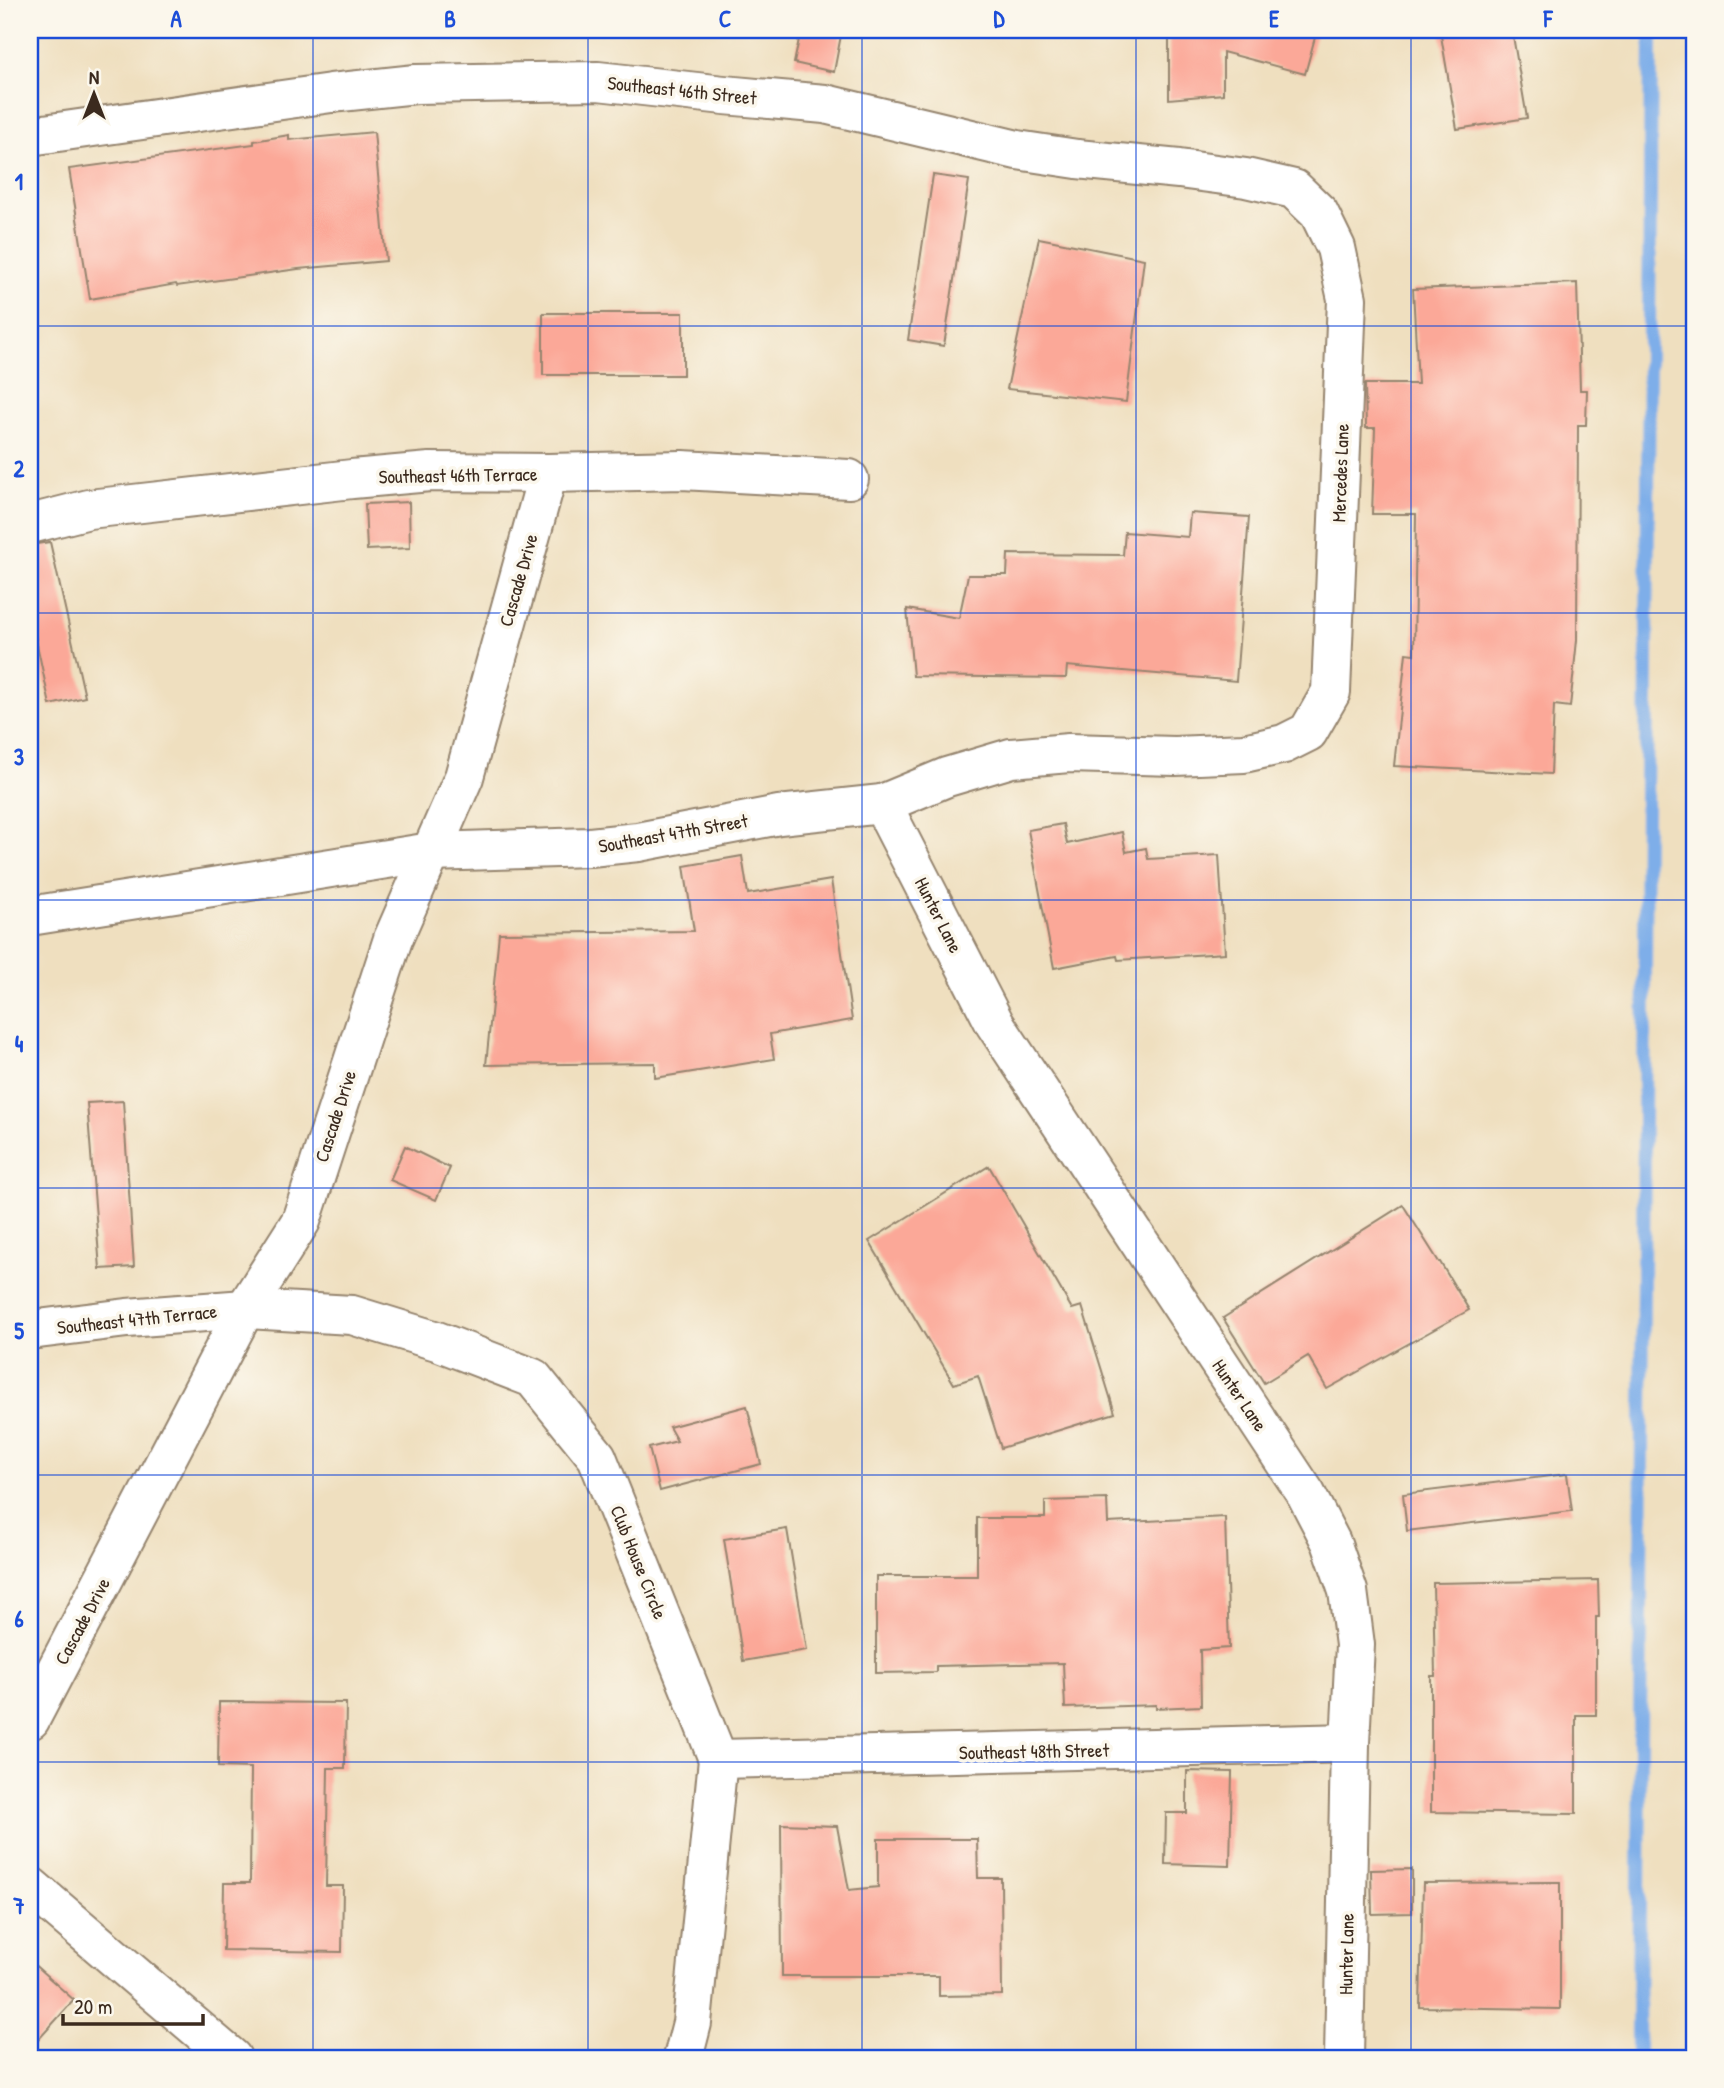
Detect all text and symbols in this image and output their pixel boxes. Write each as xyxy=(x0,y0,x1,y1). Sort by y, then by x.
text: A xyxy=(170,3,182,34)
text: B xyxy=(444,3,456,34)
text: C xyxy=(719,3,731,34)
text: D xyxy=(994,3,1006,34)
text: E xyxy=(1269,3,1280,34)
text: F xyxy=(1543,3,1554,34)
north arrow xyxy=(60,60,130,130)
text: N xyxy=(89,64,99,90)
street label: Southeast 46th Street xyxy=(606,69,758,111)
text: 1 xyxy=(15,166,23,197)
street label: Mercedes Lane xyxy=(1325,423,1355,523)
text: 2 xyxy=(14,453,25,484)
street label: Southeast 46th Terrace xyxy=(378,461,538,489)
street label: Cascade Drive xyxy=(492,530,544,629)
text: 3 xyxy=(14,741,24,772)
street label: Southeast 47th Street xyxy=(596,807,750,859)
street label: Hunter Lane xyxy=(909,873,969,958)
text: 4 xyxy=(15,1028,24,1059)
street label: Cascade Drive xyxy=(308,1066,362,1165)
street label: Southeast 47th Terrace xyxy=(56,1298,219,1340)
text: 5 xyxy=(14,1315,24,1346)
street label: Hunter Lane xyxy=(1206,1354,1274,1436)
street label: Club House Circle xyxy=(604,1501,674,1623)
street label: Cascade Drive xyxy=(48,1573,116,1669)
text: 6 xyxy=(14,1603,24,1634)
street label: Southeast 48th Street xyxy=(959,1737,1110,1765)
text: 7 xyxy=(12,1890,25,1921)
street label: Hunter Lane xyxy=(1332,1913,1360,1995)
scale bar xyxy=(63,1983,203,2027)
text: 20 m xyxy=(74,1992,112,2021)

